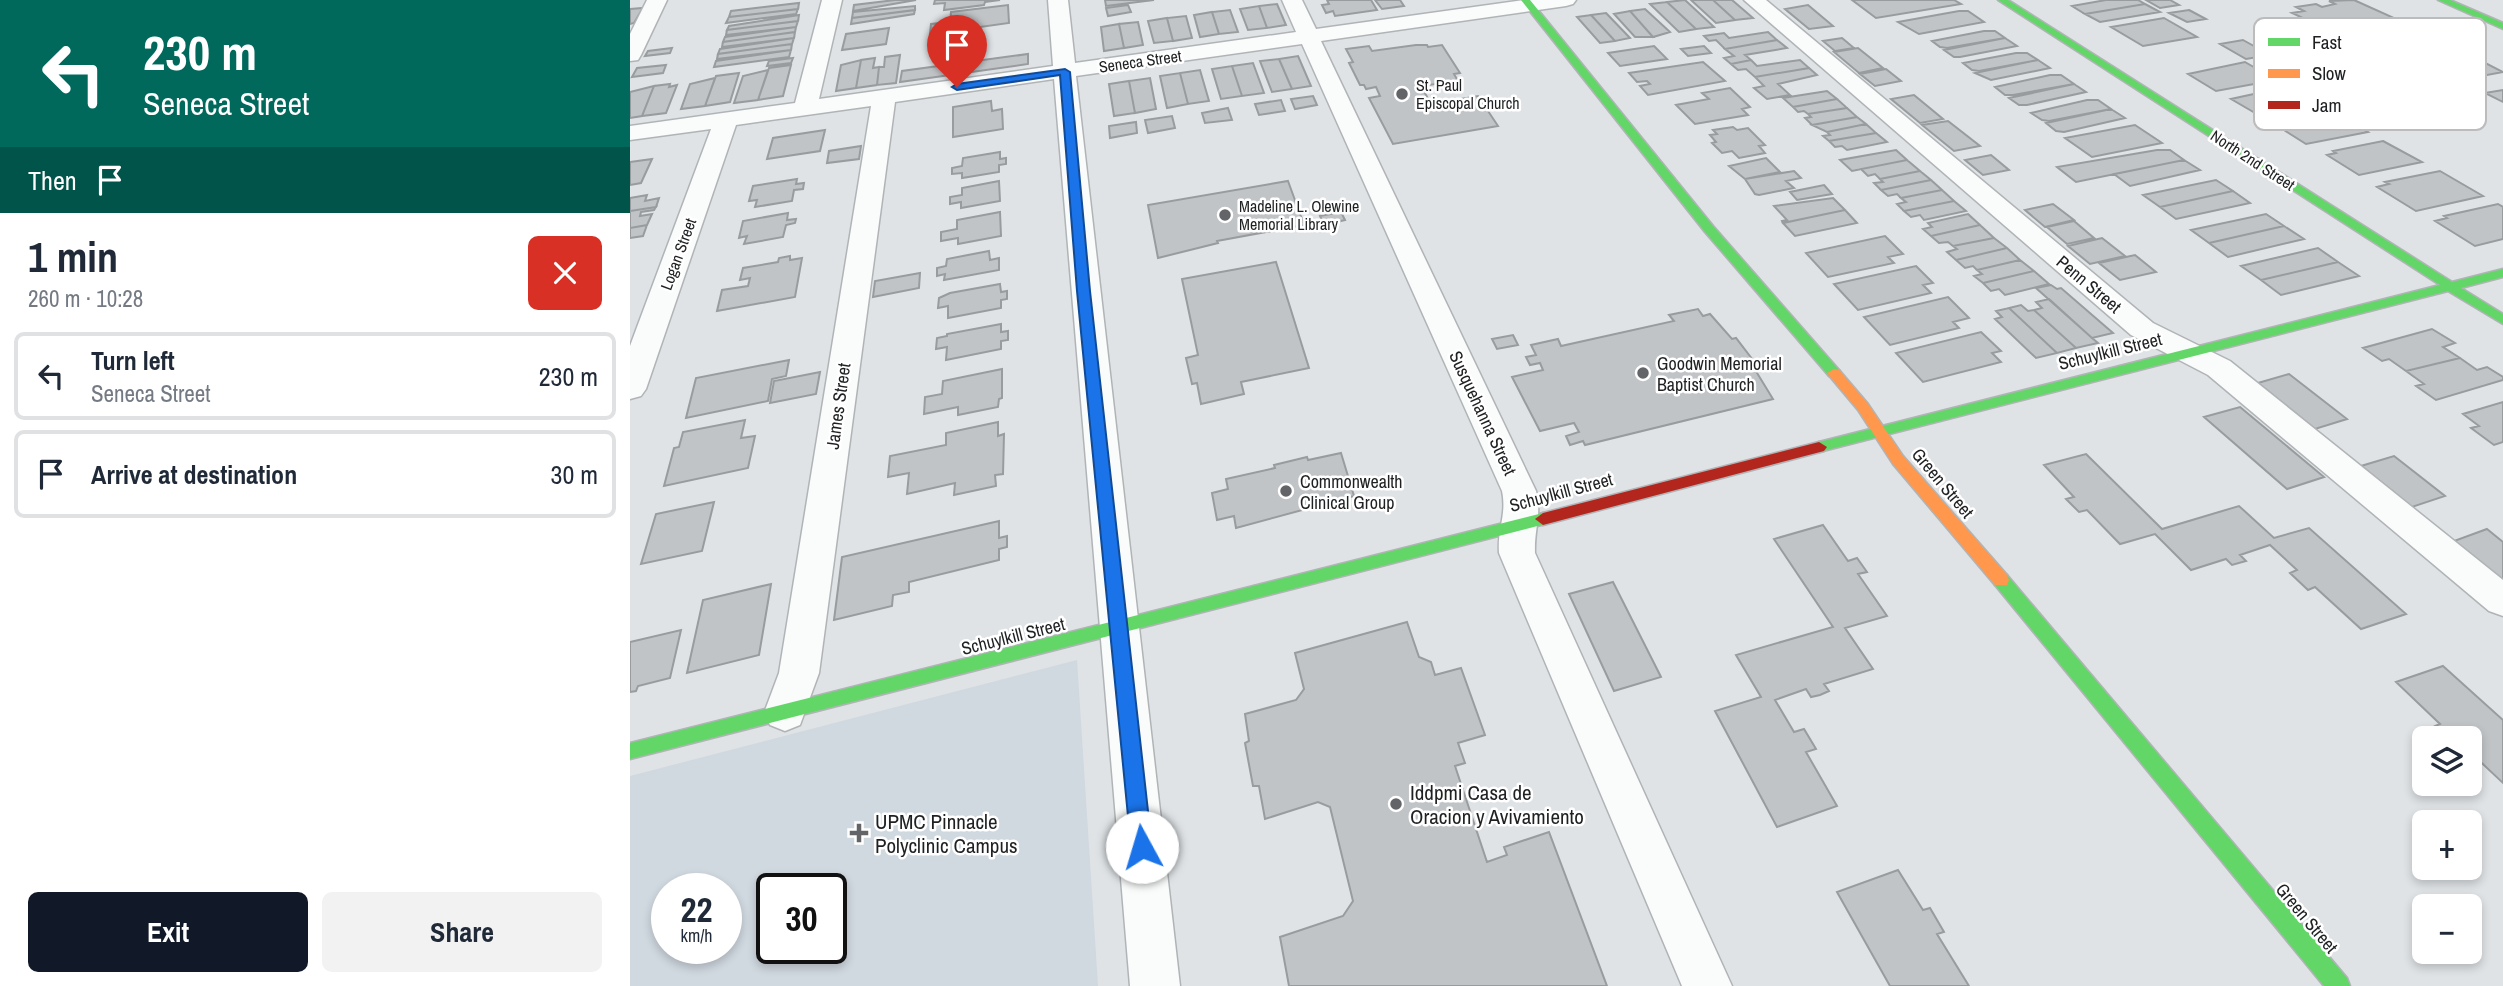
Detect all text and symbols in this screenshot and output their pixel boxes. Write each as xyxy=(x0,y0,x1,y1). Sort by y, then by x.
pin xyxy=(927,15,987,87)
legend xyxy=(2254,18,2486,130)
text: 230 m xyxy=(143,19,257,85)
icon: arrive xyxy=(938,26,976,64)
icon: left xyxy=(28,28,119,119)
text: Fast xyxy=(2312,29,2342,55)
street label: Seneca Street xyxy=(1097,44,1183,78)
text: Slow xyxy=(2312,60,2347,86)
place label: St. Paul Episcopal Church xyxy=(1416,74,1520,114)
text: Seneca Street xyxy=(143,82,309,125)
marker: St. Paul Episcopal Church xyxy=(1394,86,1410,102)
text: Jam xyxy=(2312,92,2341,118)
street label: North 2nd Street xyxy=(2207,125,2300,196)
icon: arrive xyxy=(91,161,129,199)
text: Then xyxy=(28,163,77,198)
place label: Madeline L. Olewine Memorial Library xyxy=(1239,195,1359,235)
marker: Madeline L. Olewine Memorial Library xyxy=(1217,207,1233,223)
street label: Logan Street xyxy=(655,215,701,293)
text: 1 min xyxy=(28,229,118,285)
button: close xyxy=(528,236,602,310)
street label: Penn Street xyxy=(2051,249,2127,319)
text: 260 m · 10:28 xyxy=(28,283,143,314)
street label: Schuylkill Street xyxy=(2056,326,2164,376)
text: Turn left xyxy=(91,343,175,378)
street label: Susquehanna Street xyxy=(1443,347,1523,479)
place label: Goodwin Memorial Baptist Church xyxy=(1657,351,1782,397)
icon: left xyxy=(32,357,70,395)
text: 230 m xyxy=(539,359,598,394)
street label: James Street xyxy=(820,361,856,451)
marker: Goodwin Memorial Baptist Church xyxy=(1635,365,1651,381)
text: Seneca Street xyxy=(91,378,211,409)
street label: Green Street xyxy=(1906,443,1980,523)
icon: arrive xyxy=(32,455,70,493)
text: Arrive at destination xyxy=(91,457,297,492)
text: 30 m xyxy=(551,457,598,492)
street label: Schuylkill Street xyxy=(1507,466,1615,518)
place label: Commonwealth Clinical Group xyxy=(1300,469,1403,515)
marker: Commonwealth Clinical Group xyxy=(1278,483,1294,499)
street label: Schuylkill Street xyxy=(959,611,1067,661)
map controls xyxy=(2412,726,2482,964)
button: layers xyxy=(2412,726,2482,796)
place label: Iddpmi Casa de Oracion y Avivamiento xyxy=(1410,778,1584,831)
marker: Iddpmi Casa de Oracion y Avivamiento xyxy=(1388,796,1404,812)
place label: UPMC Pinnacle Polyclinic Campus xyxy=(875,807,1018,860)
position arrow xyxy=(1105,810,1179,884)
button: + xyxy=(2412,810,2482,880)
marker: UPMC Pinnacle Polyclinic Campus xyxy=(849,823,869,843)
speed limit sign: 30 xyxy=(756,873,847,964)
street label: Green Street xyxy=(2270,878,2344,958)
text: 22 xyxy=(681,886,712,933)
button: Exit xyxy=(28,892,308,972)
button: Share xyxy=(322,892,602,972)
button: − xyxy=(2412,894,2482,964)
text: km/h xyxy=(681,923,713,948)

